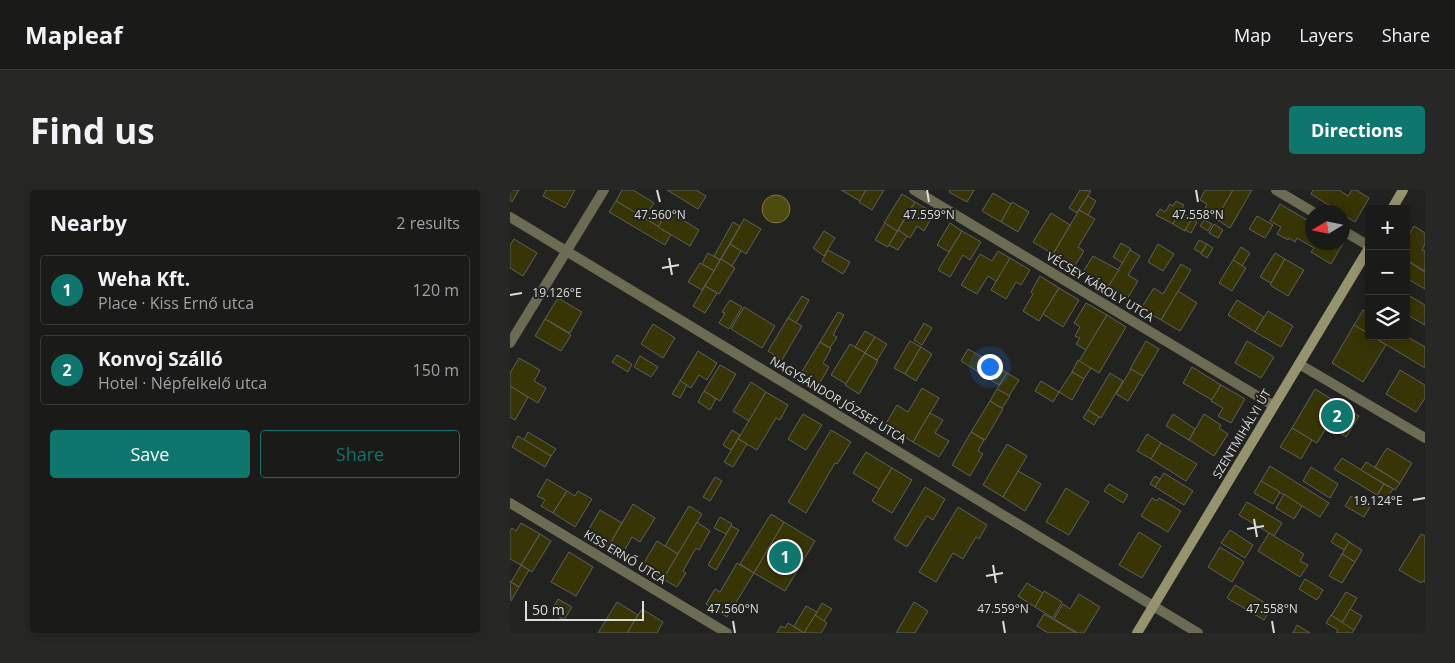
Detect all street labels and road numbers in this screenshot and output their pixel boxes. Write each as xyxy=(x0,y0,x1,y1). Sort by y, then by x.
street label: VÉCSEY KÁROLY UTCA xyxy=(1043,248,1158,326)
street label: NAGYSÁNDOR JÓZSEF UTCA xyxy=(767,352,910,447)
street label: SZENTMIHÁLYI ÚT xyxy=(1208,386,1275,481)
street label: KISS ERNŐ UTCA xyxy=(581,525,670,588)

